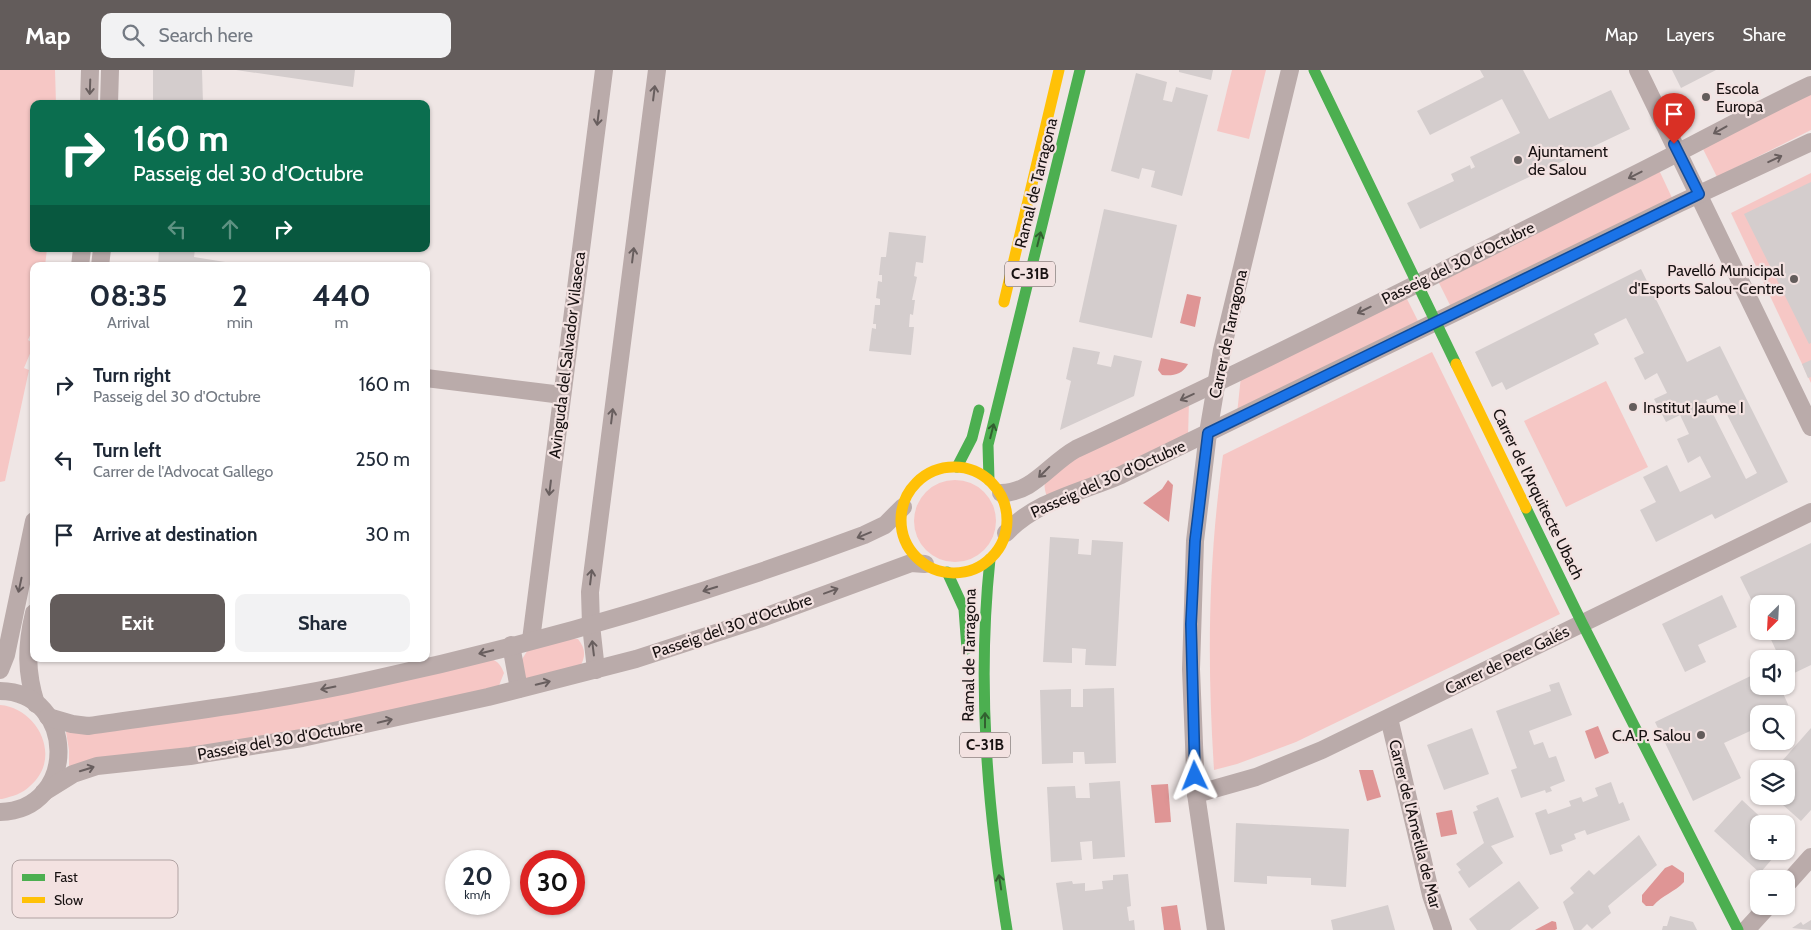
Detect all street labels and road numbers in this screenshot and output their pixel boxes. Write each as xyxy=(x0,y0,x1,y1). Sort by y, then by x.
street label: Ramal de Tarragona xyxy=(1011,116,1061,250)
street label: Passeig del 30 d'Octubre xyxy=(1378,218,1538,308)
street label: Avinguda del Salvador Vilaseca xyxy=(545,250,589,459)
road number: C-31B xyxy=(1005,262,1055,286)
street label: Carrer de Tarragona xyxy=(1205,268,1251,400)
street label: Carrer de l'Arquitecte Ubach xyxy=(1488,405,1588,583)
street label: Passeig del 30 d'Octubre xyxy=(1028,436,1188,522)
street label: Ramal de Tarragona xyxy=(958,588,980,722)
street label: Passeig del 30 d'Octubre xyxy=(650,590,814,662)
street label: Carrer de Pere Galés xyxy=(1442,622,1572,698)
street label: Passeig del 30 d'Octubre xyxy=(196,716,364,764)
road number: C-31B xyxy=(960,732,1010,758)
street label: Carrer de l'Ametlla de Mar xyxy=(1385,738,1445,911)

